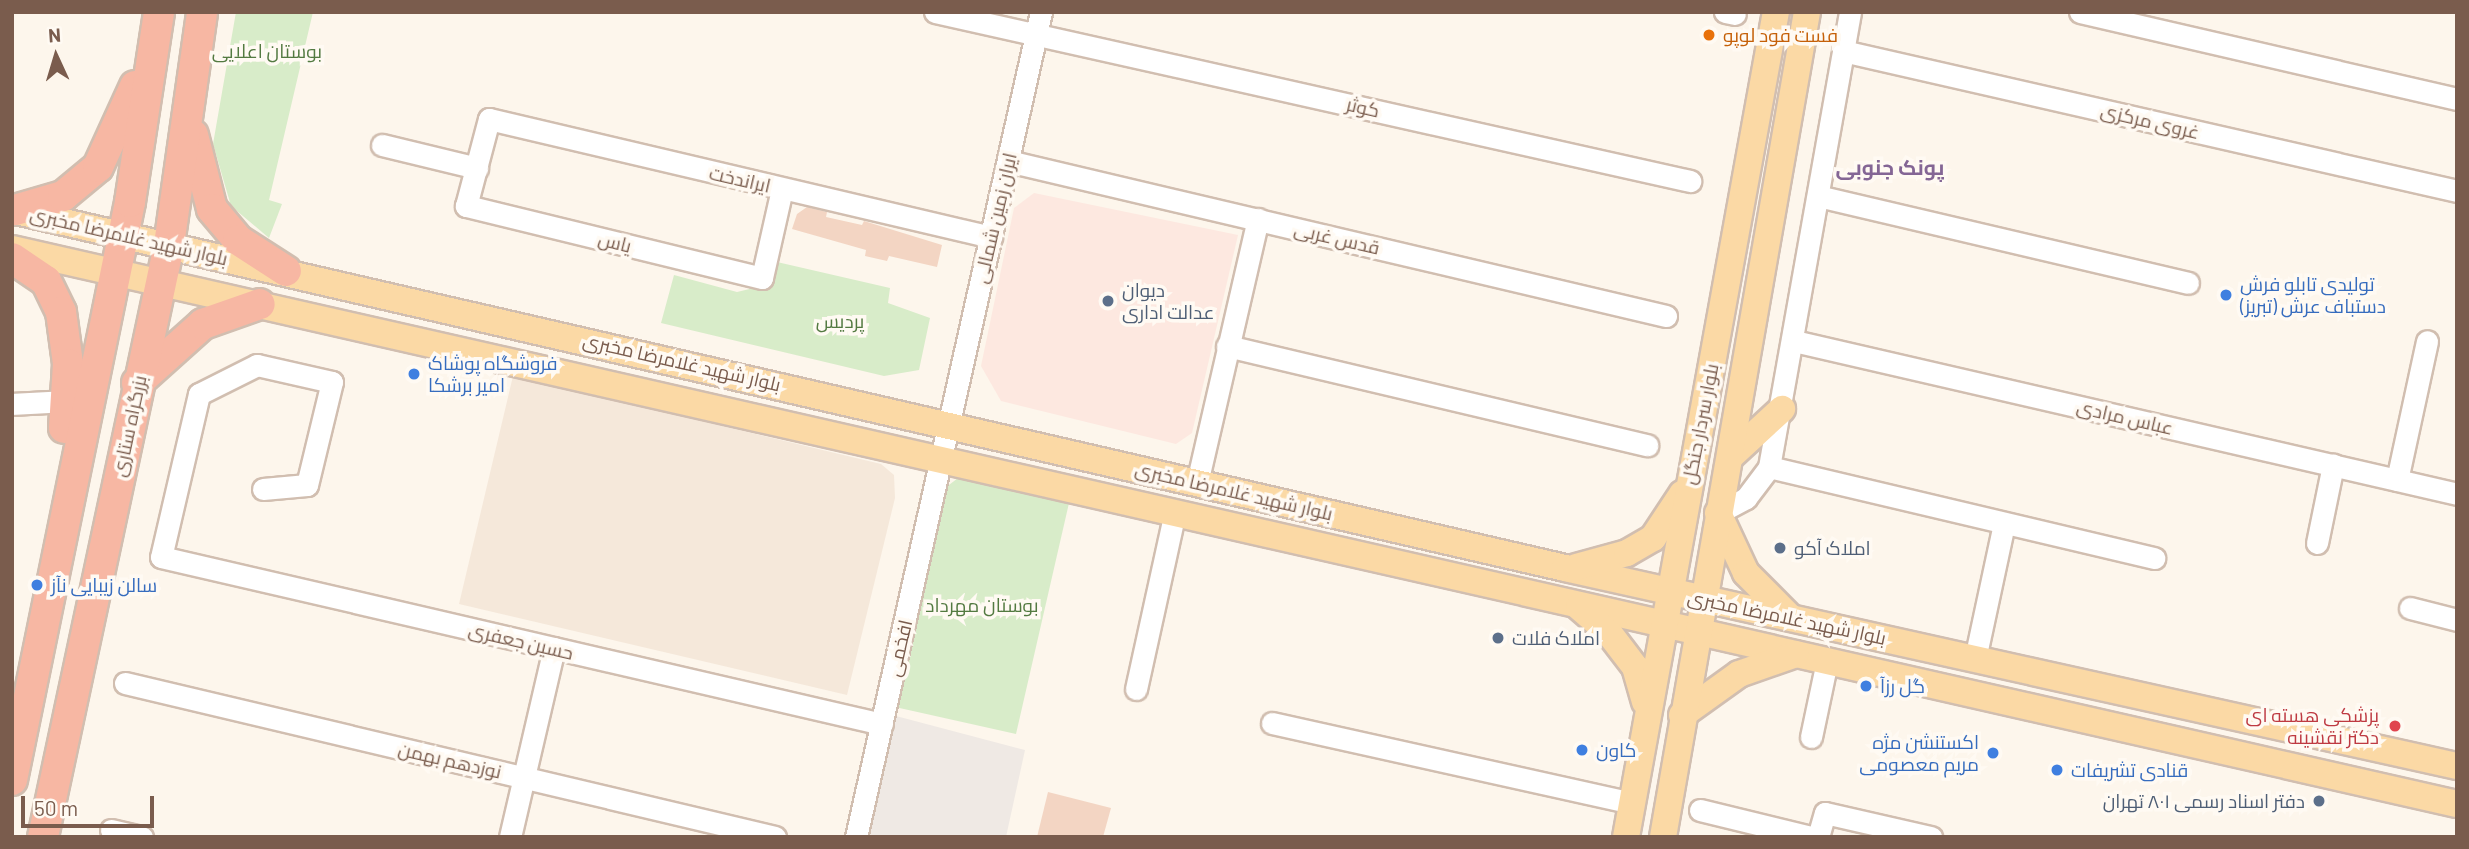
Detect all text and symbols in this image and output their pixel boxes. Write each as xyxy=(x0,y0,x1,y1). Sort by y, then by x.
north arrow xyxy=(21,21,91,91)
text: N xyxy=(47,23,62,46)
place label: فست فود لوپو xyxy=(1723,24,1838,46)
marker: فست فود لوپو xyxy=(1701,27,1717,43)
park label: بوستان اعلایی xyxy=(212,40,322,62)
street label: کوثر xyxy=(1344,92,1382,122)
street label: غروی مرکزی xyxy=(2098,99,2202,143)
street label: ایران زمین شمالی xyxy=(969,150,1021,286)
district label: پونک جنوبی xyxy=(1836,154,1944,180)
street label: ایراندخت xyxy=(707,161,773,197)
street label: بلوار شهید غلامرضا مخبری xyxy=(28,202,230,270)
street label: قدس غربی xyxy=(1292,217,1382,259)
street label: یاس xyxy=(596,227,634,257)
place label: تولیدی تابلو فرش دستباف عرش (تبریز) xyxy=(2240,273,2386,317)
place label: دیوان عدالت اداری xyxy=(1122,279,1214,323)
marker: تولیدی تابلو فرش دستباف عرش (تبریز) xyxy=(2218,287,2234,303)
marker: دیوان عدالت اداری xyxy=(1100,293,1116,309)
park label: پردیس xyxy=(816,310,864,332)
street label: بلوار شهید غلامرضا مخبری xyxy=(581,328,783,396)
place label: فروشگاه پوشاک امیر برشکا xyxy=(428,352,558,396)
street label: بلوار سردار جنگل xyxy=(1677,362,1723,486)
marker: فروشگاه پوشاک امیر برشکا xyxy=(406,366,422,382)
street label: بزرگراه ستاری xyxy=(107,373,151,479)
street label: عباس مرادی xyxy=(2074,395,2176,439)
street label: بلوار شهید غلامرضا مخبری xyxy=(1133,457,1335,525)
place label: املاک آکو xyxy=(1794,537,1871,559)
marker: املاک آکو xyxy=(1772,540,1788,556)
place label: سالن زیبایی نآز xyxy=(51,574,157,596)
marker: سالن زیبایی نآز xyxy=(29,577,45,593)
street label: بلوار شهید غلامرضا مخبری xyxy=(1686,585,1888,649)
park label: بوستان مهرداد xyxy=(925,594,1039,616)
street label: افخمی xyxy=(881,617,917,679)
street label: حسین جعفری xyxy=(466,618,576,664)
place label: املاک فلات xyxy=(1512,627,1600,649)
marker: املاک فلات xyxy=(1490,630,1506,646)
place label: گل رزآ xyxy=(1880,675,1925,697)
marker: گل رزآ xyxy=(1858,678,1874,694)
place label: پزشکی هسته ای دکتر نقشینه xyxy=(2245,704,2379,748)
marker: پزشکی هسته ای دکتر نقشینه xyxy=(2385,716,2405,736)
place label: اکستنشن مژه مریم معصومی xyxy=(1859,731,1979,775)
street label: نوزدهم بهمن xyxy=(396,737,504,783)
place label: کاون xyxy=(1596,739,1636,761)
marker: کاون xyxy=(1574,742,1590,758)
marker: اکستنشن مژه مریم معصومی xyxy=(1985,745,2001,761)
place label: قنادی تشریفات xyxy=(2071,759,2188,781)
marker: قنادی تشریفات xyxy=(2049,762,2065,778)
scale bar xyxy=(24,782,158,826)
place label: دفتر اسناد رسمی ۸۰۱ تهران xyxy=(2103,790,2305,812)
marker: دفتر اسناد رسمی ۸۰۱ تهران xyxy=(2311,793,2327,809)
text: 50 m xyxy=(34,795,78,820)

